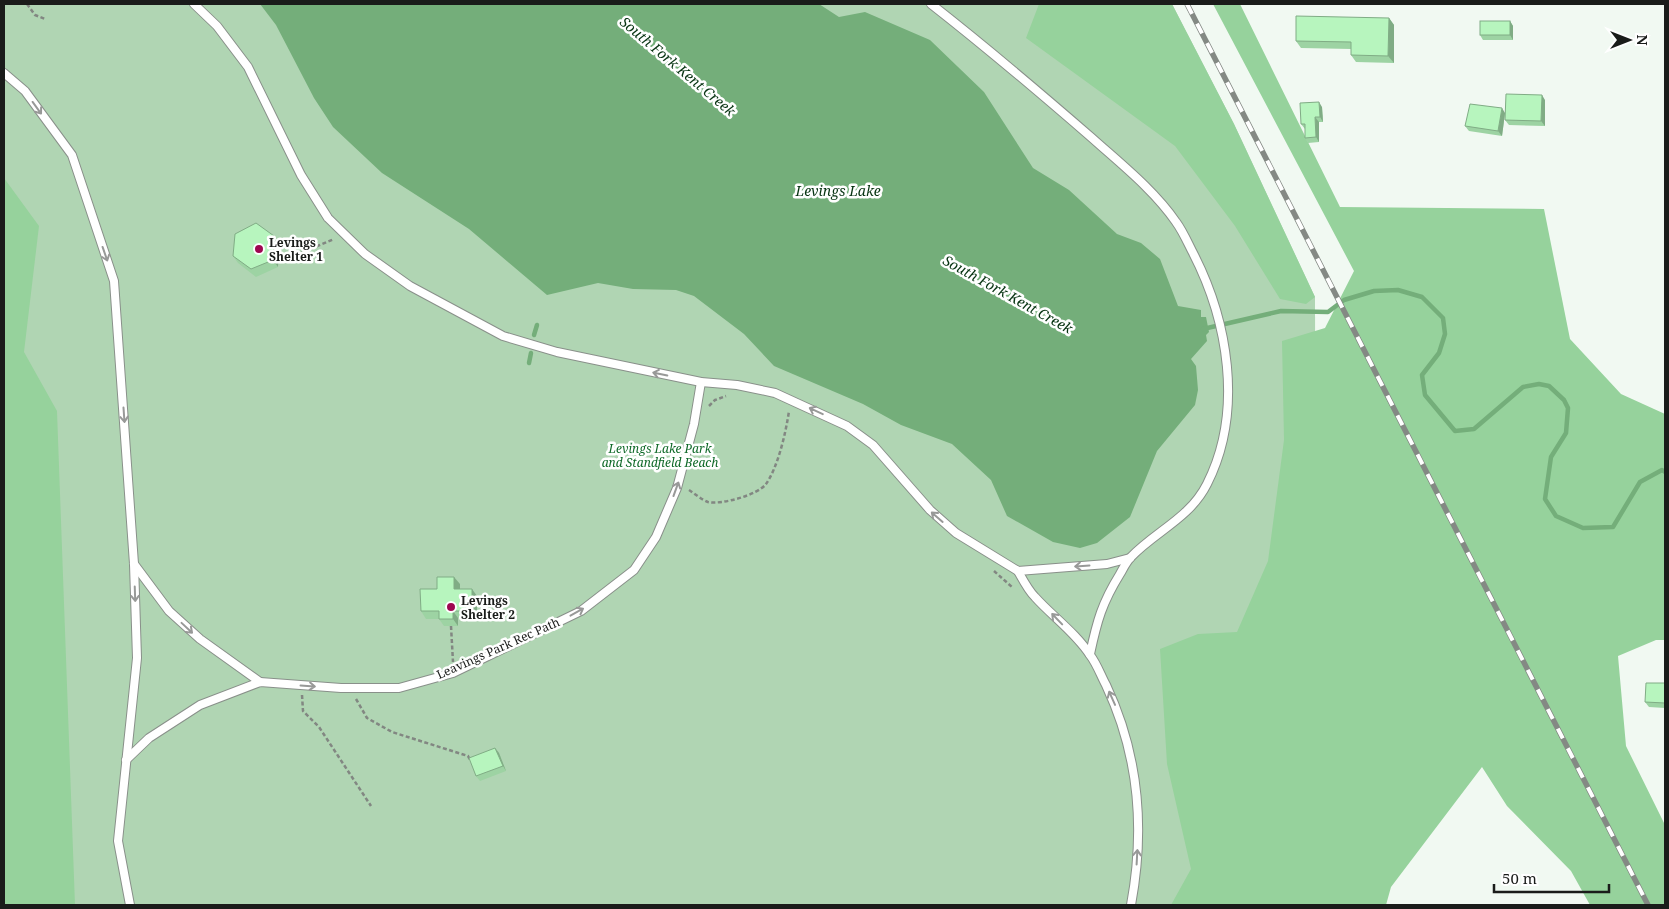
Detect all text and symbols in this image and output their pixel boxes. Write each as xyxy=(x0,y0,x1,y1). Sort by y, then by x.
water label: South Fork Kent Creek xyxy=(616,12,741,121)
north arrow xyxy=(1604,15,1654,65)
text: N xyxy=(1633,34,1652,46)
one-way arrow xyxy=(32,101,43,114)
water label: Levings Lake xyxy=(794,181,881,200)
place label: Levings Shelter 1 xyxy=(269,234,323,265)
marker: Levings Shelter 1 xyxy=(253,243,265,255)
one-way arrow xyxy=(101,246,110,261)
water label: South Fork Kent Creek xyxy=(940,250,1077,338)
one-way arrow xyxy=(652,368,668,378)
one-way arrow xyxy=(119,406,128,422)
one-way arrow xyxy=(809,406,824,416)
park label: Levings Lake Park and Standfield Beach xyxy=(602,440,718,471)
one-way arrow xyxy=(671,481,681,497)
one-way arrow xyxy=(931,512,944,523)
one-way arrow xyxy=(1075,561,1091,571)
one-way arrow xyxy=(130,586,140,602)
place label: Levings Shelter 2 xyxy=(461,592,515,623)
marker: Levings Shelter 2 xyxy=(445,601,457,613)
one-way arrow xyxy=(570,607,584,617)
street label: Leavings Park Rec Path xyxy=(434,613,563,683)
one-way arrow xyxy=(1051,614,1063,626)
one-way arrow xyxy=(181,622,194,634)
one-way arrow xyxy=(300,681,316,690)
one-way arrow xyxy=(1106,691,1116,706)
one-way arrow xyxy=(1132,849,1141,865)
scale bar xyxy=(1494,862,1609,894)
text: 50 m xyxy=(1502,868,1537,888)

